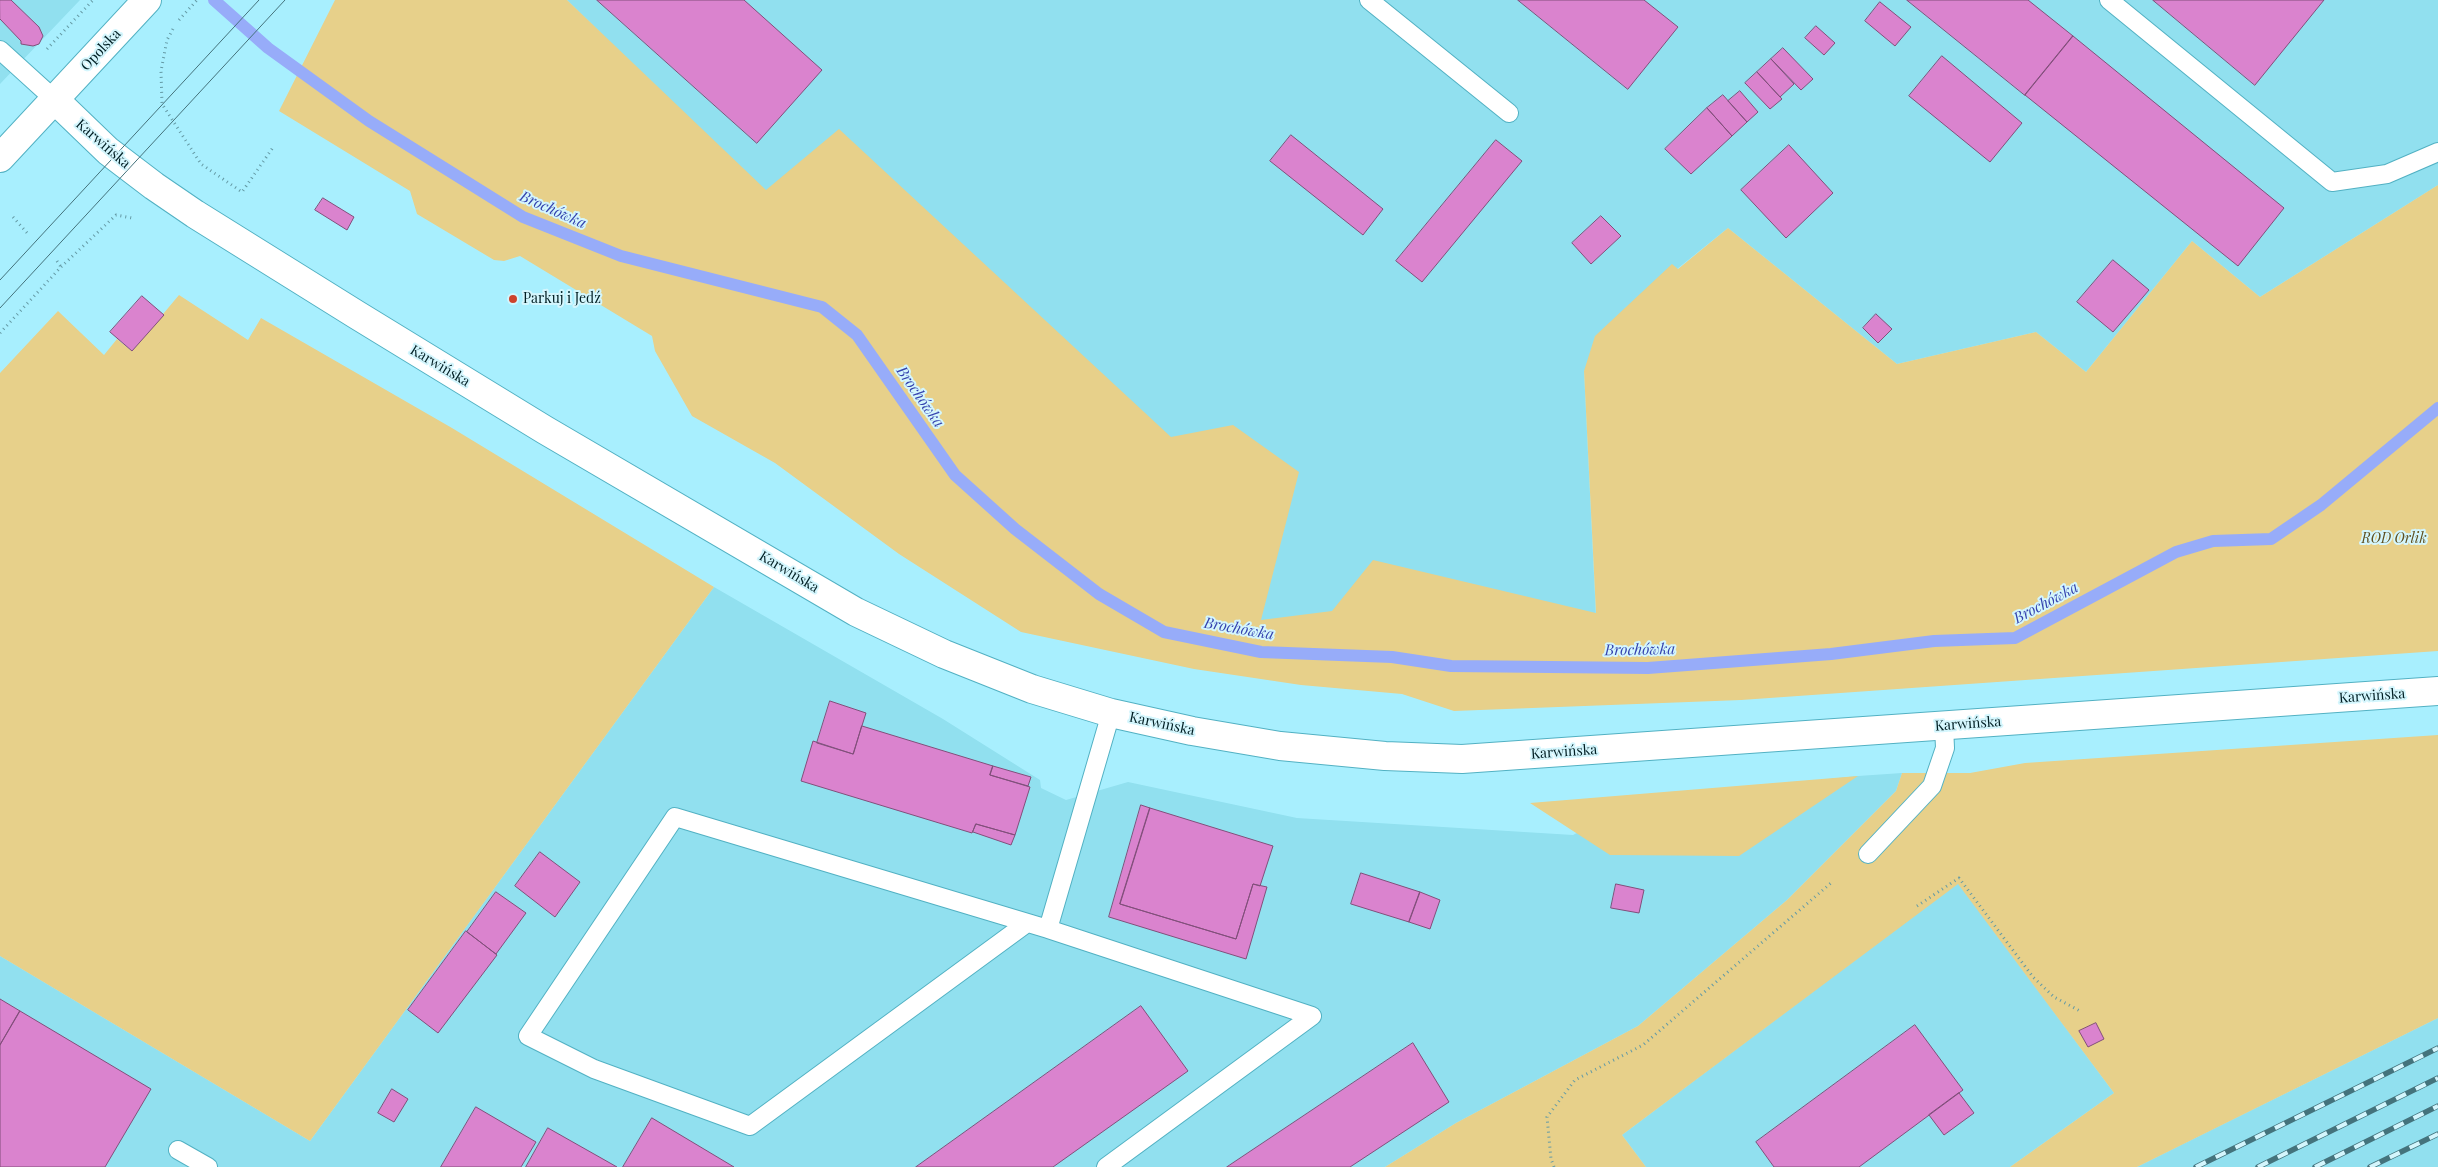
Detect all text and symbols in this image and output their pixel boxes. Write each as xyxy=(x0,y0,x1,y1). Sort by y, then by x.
street label: Opolska xyxy=(78,26,124,74)
street label: Karwińska xyxy=(72,116,134,172)
water label: Brochówka xyxy=(517,187,589,233)
place label: Parkuj i Jedź xyxy=(523,291,601,307)
marker: Parkuj i Jedź xyxy=(507,293,519,305)
street label: Karwińska xyxy=(407,342,473,390)
water label: Brochówka xyxy=(892,363,948,431)
park label: ROD Orlik xyxy=(2361,531,2427,547)
street label: Karwińska xyxy=(756,548,822,596)
water label: Brochówka xyxy=(2011,578,2081,628)
water label: Brochówka xyxy=(1203,614,1275,644)
water label: Brochówka xyxy=(1605,640,1675,660)
street label: Karwińska xyxy=(2338,685,2406,707)
street label: Karwińska xyxy=(1128,709,1196,739)
street label: Karwińska xyxy=(1934,713,2002,735)
street label: Karwińska xyxy=(1530,741,1598,763)

